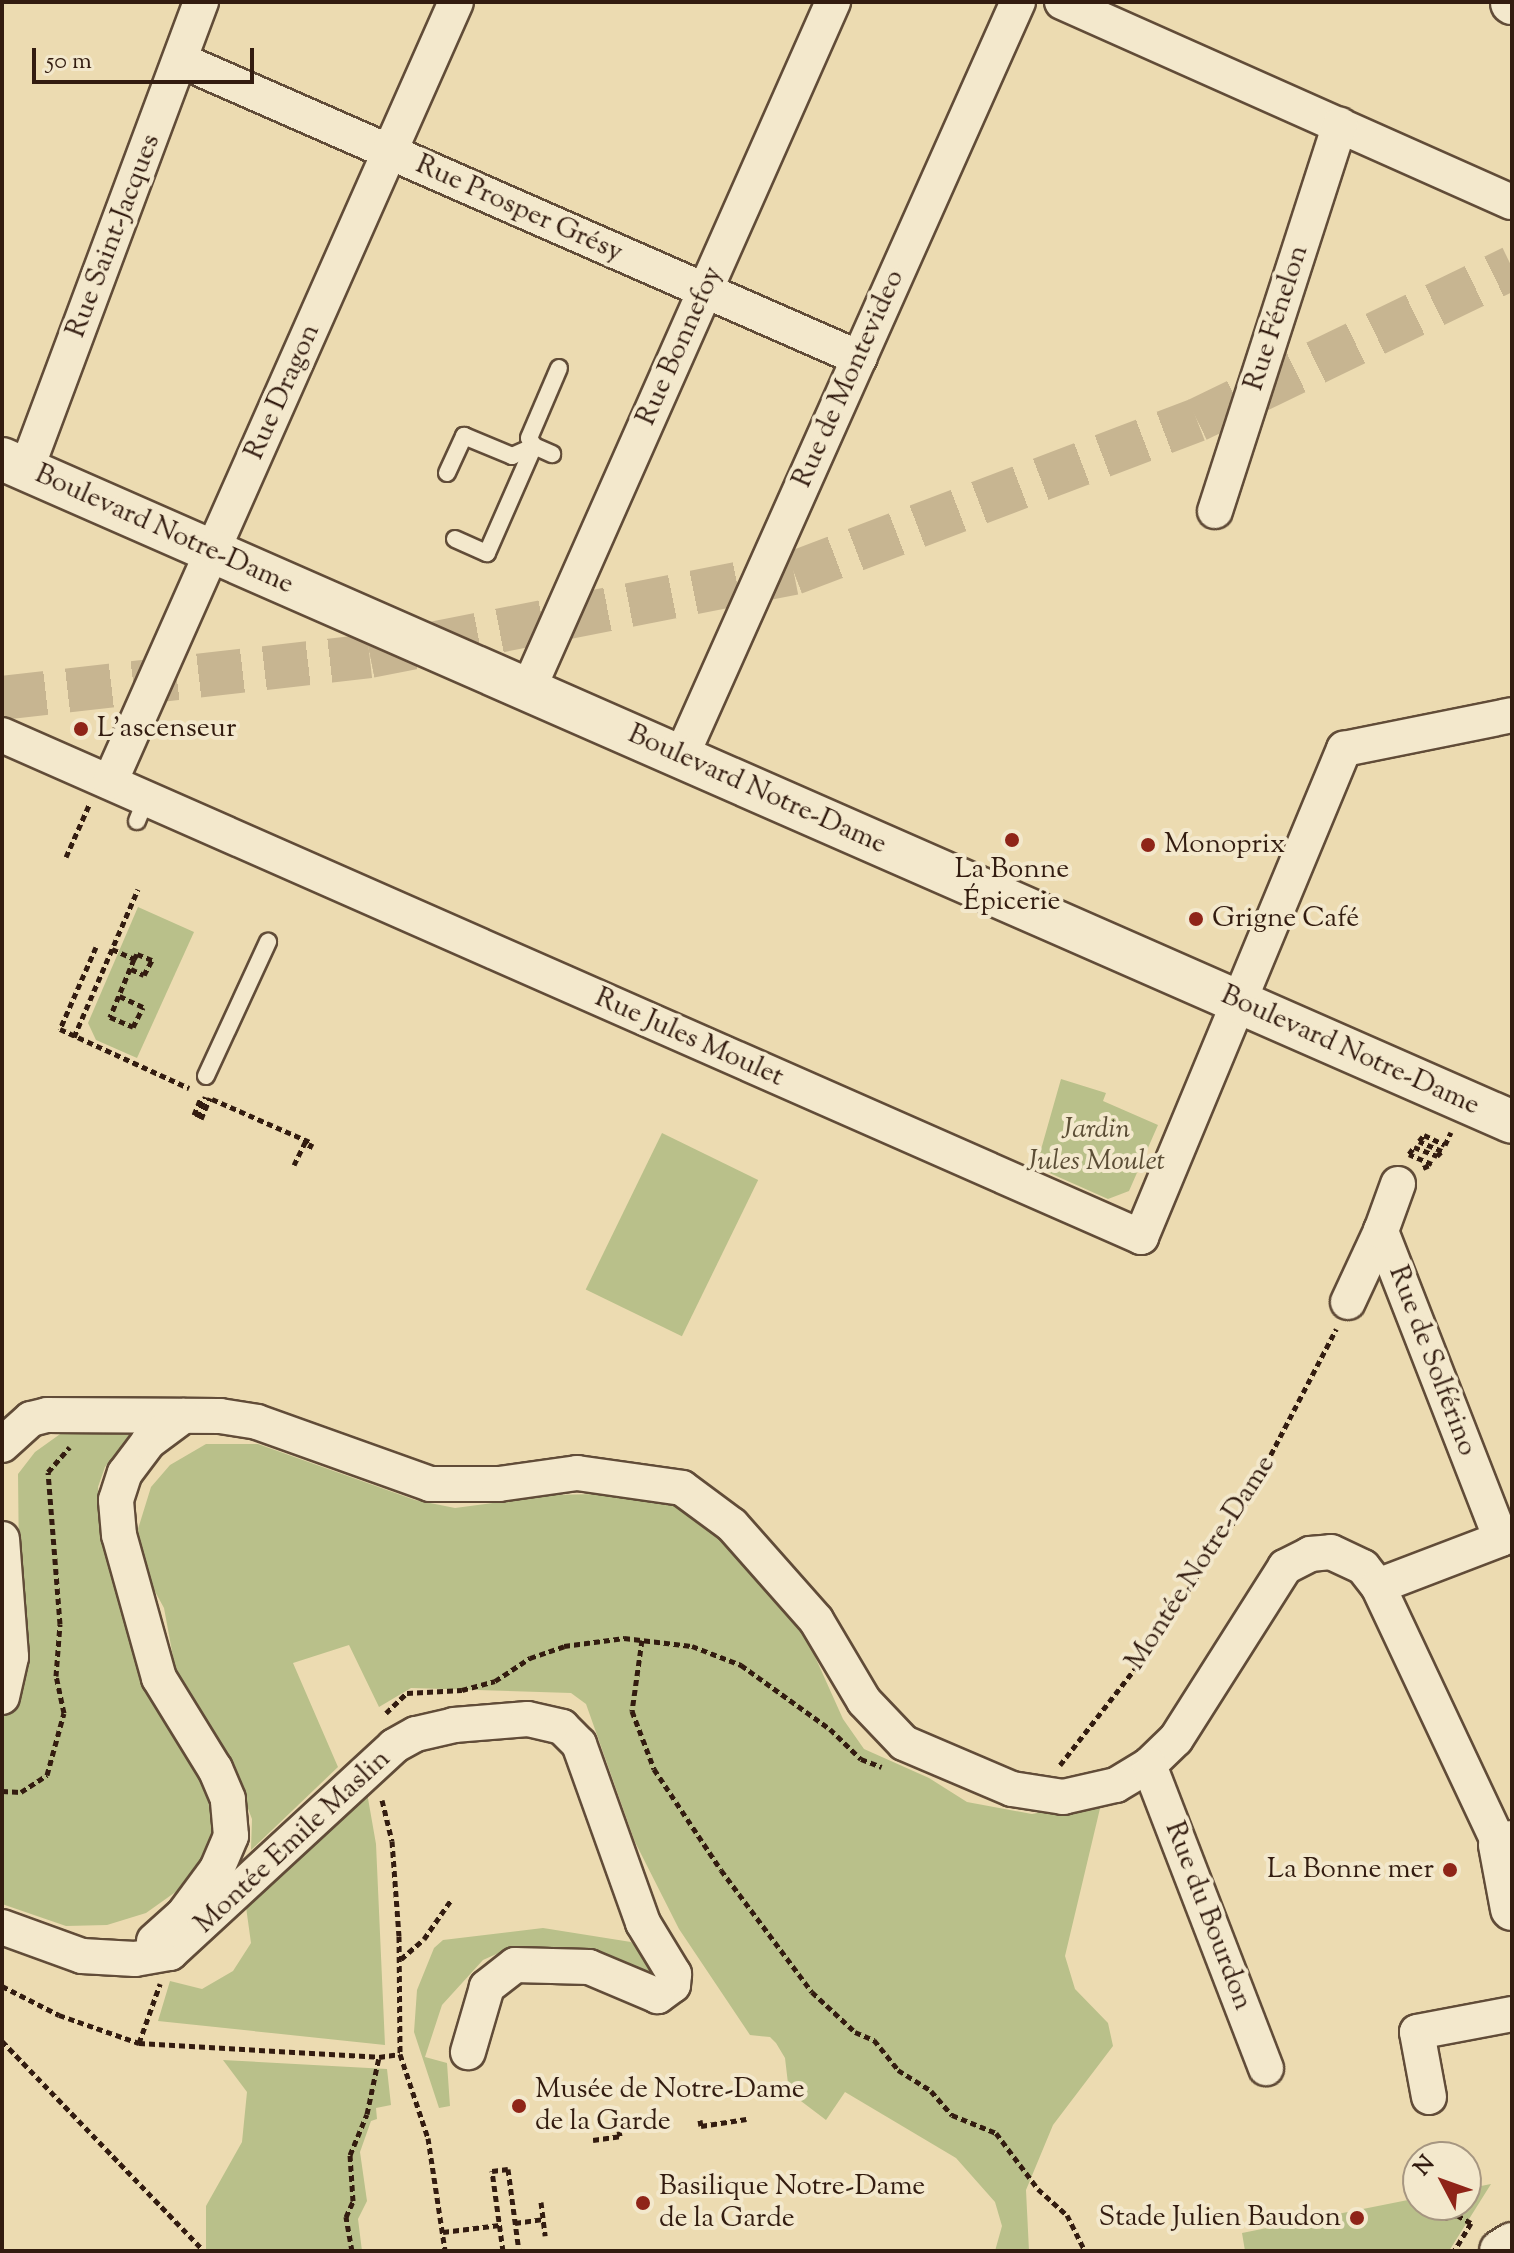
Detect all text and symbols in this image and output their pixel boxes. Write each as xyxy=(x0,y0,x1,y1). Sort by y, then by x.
scale bar xyxy=(36,32,258,82)
text: 50 m xyxy=(46,45,92,79)
street label: Rue Saint-Jacques xyxy=(60,129,168,343)
street label: Rue Prosper Grésy xyxy=(410,148,628,270)
street label: Rue Fénelon xyxy=(1238,241,1316,395)
street label: Rue Bonnefoy xyxy=(630,261,730,431)
street label: Rue de Montevideo xyxy=(786,265,912,493)
street label: Rue Dragon xyxy=(238,319,328,465)
street label: Boulevard Notre-Dame xyxy=(30,458,298,602)
place label: L'ascenseur xyxy=(97,712,236,746)
street label: Boulevard Notre-Dame xyxy=(623,718,891,862)
marker: L'ascenseur xyxy=(72,720,90,738)
place label: Monoprix xyxy=(1164,828,1285,862)
marker: La Bonne Épicerie xyxy=(1003,831,1021,849)
marker: Monoprix xyxy=(1139,836,1157,854)
place label: La Bonne Épicerie xyxy=(955,853,1069,919)
place label: Grigne Café xyxy=(1212,902,1359,936)
marker: Grigne Café xyxy=(1187,910,1205,928)
street label: Boulevard Notre-Dame xyxy=(1216,979,1484,1123)
street label: Rue Jules Moulet xyxy=(589,981,789,1095)
park label: Jardin Jules Moulet xyxy=(1027,1113,1165,1179)
street label: Rue de Solférino xyxy=(1380,1261,1484,1461)
street label: Montée Notre-Dame xyxy=(1119,1449,1283,1677)
street label: Montée Emile Maslin xyxy=(188,1743,398,1941)
street label: Rue du Bourdon xyxy=(1157,1817,1259,2015)
place label: La Bonne mer xyxy=(1267,1853,1434,1887)
marker: La Bonne mer xyxy=(1441,1861,1459,1879)
place label: Musée de Notre-Dame de la Garde xyxy=(535,2073,805,2139)
marker: Musée de Notre-Dame de la Garde xyxy=(510,2097,528,2115)
north arrow xyxy=(1402,2141,1482,2221)
text: N xyxy=(1408,2149,1443,2184)
place label: Basilique Notre-Dame de la Garde xyxy=(659,2170,925,2236)
marker: Basilique Notre-Dame de la Garde xyxy=(634,2194,652,2212)
place label: Stade Julien Baudon xyxy=(1099,2201,1341,2235)
marker: Stade Julien Baudon xyxy=(1348,2209,1366,2227)

